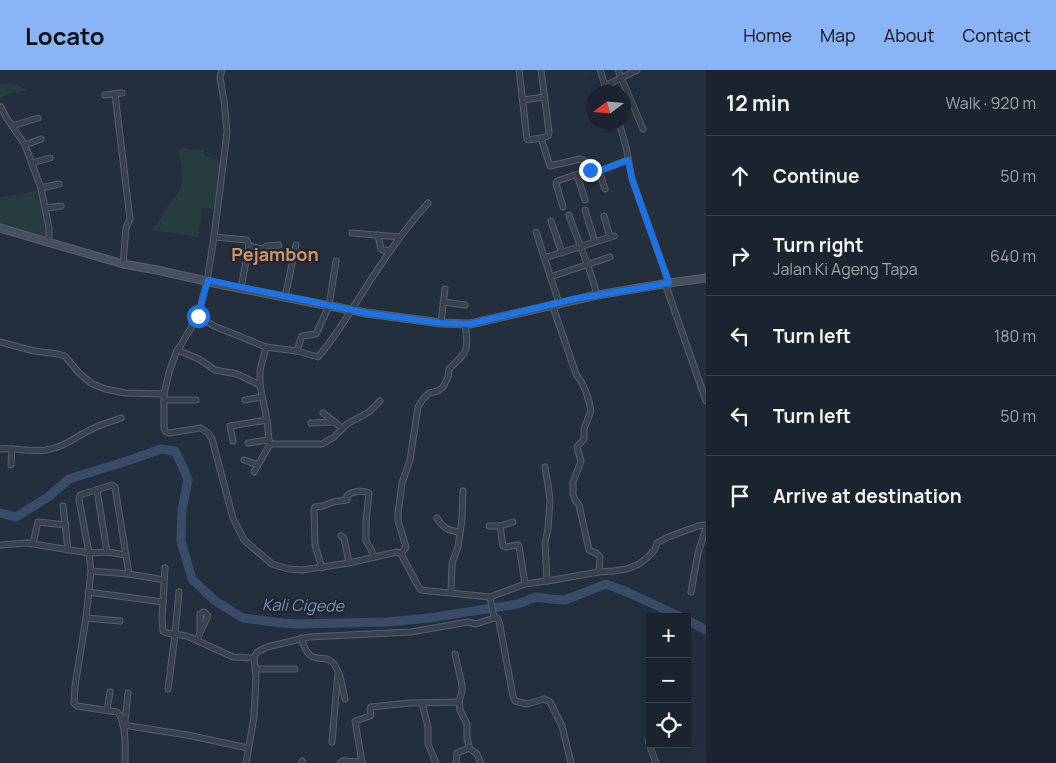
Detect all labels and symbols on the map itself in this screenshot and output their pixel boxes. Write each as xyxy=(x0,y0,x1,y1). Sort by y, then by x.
north arrow xyxy=(586,85,631,130)
route end xyxy=(579,159,602,182)
district label: Pejambon xyxy=(231,242,319,266)
route start xyxy=(187,305,210,328)
water label: Kali Cigede xyxy=(262,593,346,617)

